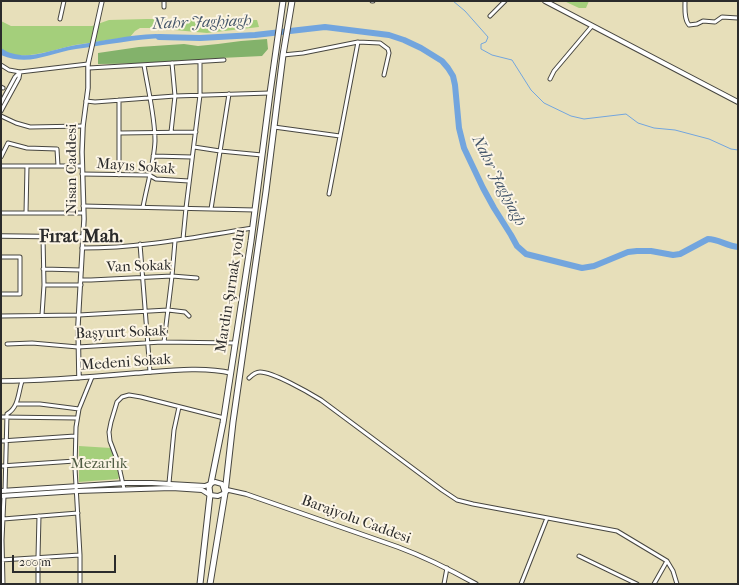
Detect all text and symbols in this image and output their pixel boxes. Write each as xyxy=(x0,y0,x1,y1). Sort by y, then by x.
water label: Nahr Jaghjagh xyxy=(152,12,252,34)
street label: Nisan Caddesi xyxy=(63,124,81,214)
water label: Nahr Jaghjagh xyxy=(467,132,529,230)
street label: Mayıs Sokak xyxy=(96,155,176,179)
district label: Fırat Mah. xyxy=(39,226,123,248)
street label: Mardin-Şırnak yolu xyxy=(212,228,250,354)
street label: Van Sokak xyxy=(106,257,172,277)
street label: Başyurt Sokak xyxy=(75,322,167,344)
street label: Medeni Sokak xyxy=(80,351,172,375)
park label: Mezarlık xyxy=(70,455,128,473)
street label: Barajyolu Caddesi xyxy=(299,492,413,548)
scale bar xyxy=(14,547,118,573)
text: 200 m xyxy=(19,555,51,569)

